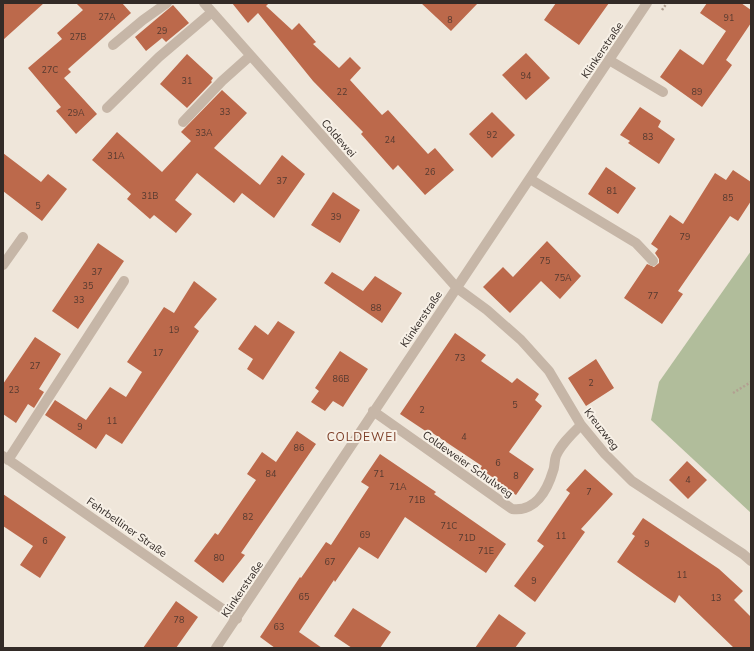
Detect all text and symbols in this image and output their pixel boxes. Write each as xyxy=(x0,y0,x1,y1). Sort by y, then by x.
house number: 27A xyxy=(98,11,116,23)
house number: 91 xyxy=(724,12,734,24)
house number: 8 xyxy=(447,14,453,26)
street label: Klinkerstraße xyxy=(578,19,627,82)
house number: 29 xyxy=(157,25,167,37)
house number: 27B xyxy=(70,31,86,43)
house number: 27C xyxy=(42,64,58,76)
house number: 94 xyxy=(521,70,532,82)
house number: 31 xyxy=(182,75,192,87)
house number: 22 xyxy=(337,86,347,98)
house number: 89 xyxy=(692,86,702,98)
house number: 33 xyxy=(220,106,230,118)
house number: 29A xyxy=(67,107,85,119)
street label: Coldewei xyxy=(318,116,359,161)
house number: 33A xyxy=(195,127,213,139)
house number: 92 xyxy=(487,129,497,141)
house number: 83 xyxy=(643,131,653,143)
house number: 24 xyxy=(385,134,396,146)
house number: 31A xyxy=(107,150,125,162)
house number: 26 xyxy=(425,166,435,178)
house number: 37 xyxy=(277,175,287,187)
house number: 81 xyxy=(607,185,617,197)
house number: 31B xyxy=(142,190,158,202)
house number: 85 xyxy=(723,192,733,204)
house number: 5 xyxy=(35,200,41,212)
house number: 39 xyxy=(331,211,341,223)
house number: 79 xyxy=(680,231,690,243)
house number: 75 xyxy=(540,255,550,267)
house number: 37 xyxy=(92,266,102,278)
house number: 75A xyxy=(554,272,572,284)
house number: 35 xyxy=(83,280,93,292)
street label: Klinkerstraße xyxy=(397,288,446,351)
house number: 77 xyxy=(648,290,658,302)
house number: 33 xyxy=(74,294,84,306)
house number: 88 xyxy=(371,302,381,314)
house number: 19 xyxy=(169,324,179,336)
house number: 17 xyxy=(153,347,163,359)
house number: 73 xyxy=(455,352,465,364)
house number: 27 xyxy=(30,360,40,372)
house number: 86B xyxy=(333,373,349,385)
house number: 2 xyxy=(588,377,594,389)
house number: 23 xyxy=(9,384,19,396)
house number: 5 xyxy=(512,399,518,411)
house number: 2 xyxy=(419,404,425,416)
street label: Kreuzweg xyxy=(581,405,623,453)
house number: 11 xyxy=(107,415,117,427)
house number: 9 xyxy=(77,421,83,433)
street label: Coldeweier Schulweg xyxy=(419,427,516,501)
district label: COLDEWEI xyxy=(327,429,397,445)
house number: 4 xyxy=(461,431,467,443)
house number: 86 xyxy=(294,442,304,454)
house number: 6 xyxy=(495,457,501,469)
house number: 84 xyxy=(266,468,277,480)
house number: 71 xyxy=(374,468,384,480)
house number: 8 xyxy=(513,470,519,482)
house number: 4 xyxy=(685,474,691,486)
house number: 71A xyxy=(389,481,407,493)
house number: 7 xyxy=(586,486,592,498)
street label: Fehrbelliner Straße xyxy=(84,494,170,561)
house number: 71B xyxy=(409,494,425,506)
house number: 82 xyxy=(243,511,253,523)
house number: 71C xyxy=(441,520,457,532)
house number: 69 xyxy=(360,529,370,541)
house number: 11 xyxy=(556,530,566,542)
house number: 71D xyxy=(458,532,476,544)
house number: 6 xyxy=(42,535,48,547)
house number: 9 xyxy=(644,538,650,550)
house number: 71E xyxy=(478,545,494,557)
house number: 80 xyxy=(214,552,224,564)
house number: 67 xyxy=(325,556,335,568)
street label: Klinkerstraße xyxy=(218,558,267,621)
house number: 11 xyxy=(677,569,687,581)
house number: 9 xyxy=(531,575,537,587)
house number: 65 xyxy=(299,591,309,603)
house number: 13 xyxy=(711,592,721,604)
house number: 78 xyxy=(174,614,184,626)
house number: 63 xyxy=(274,621,284,633)

